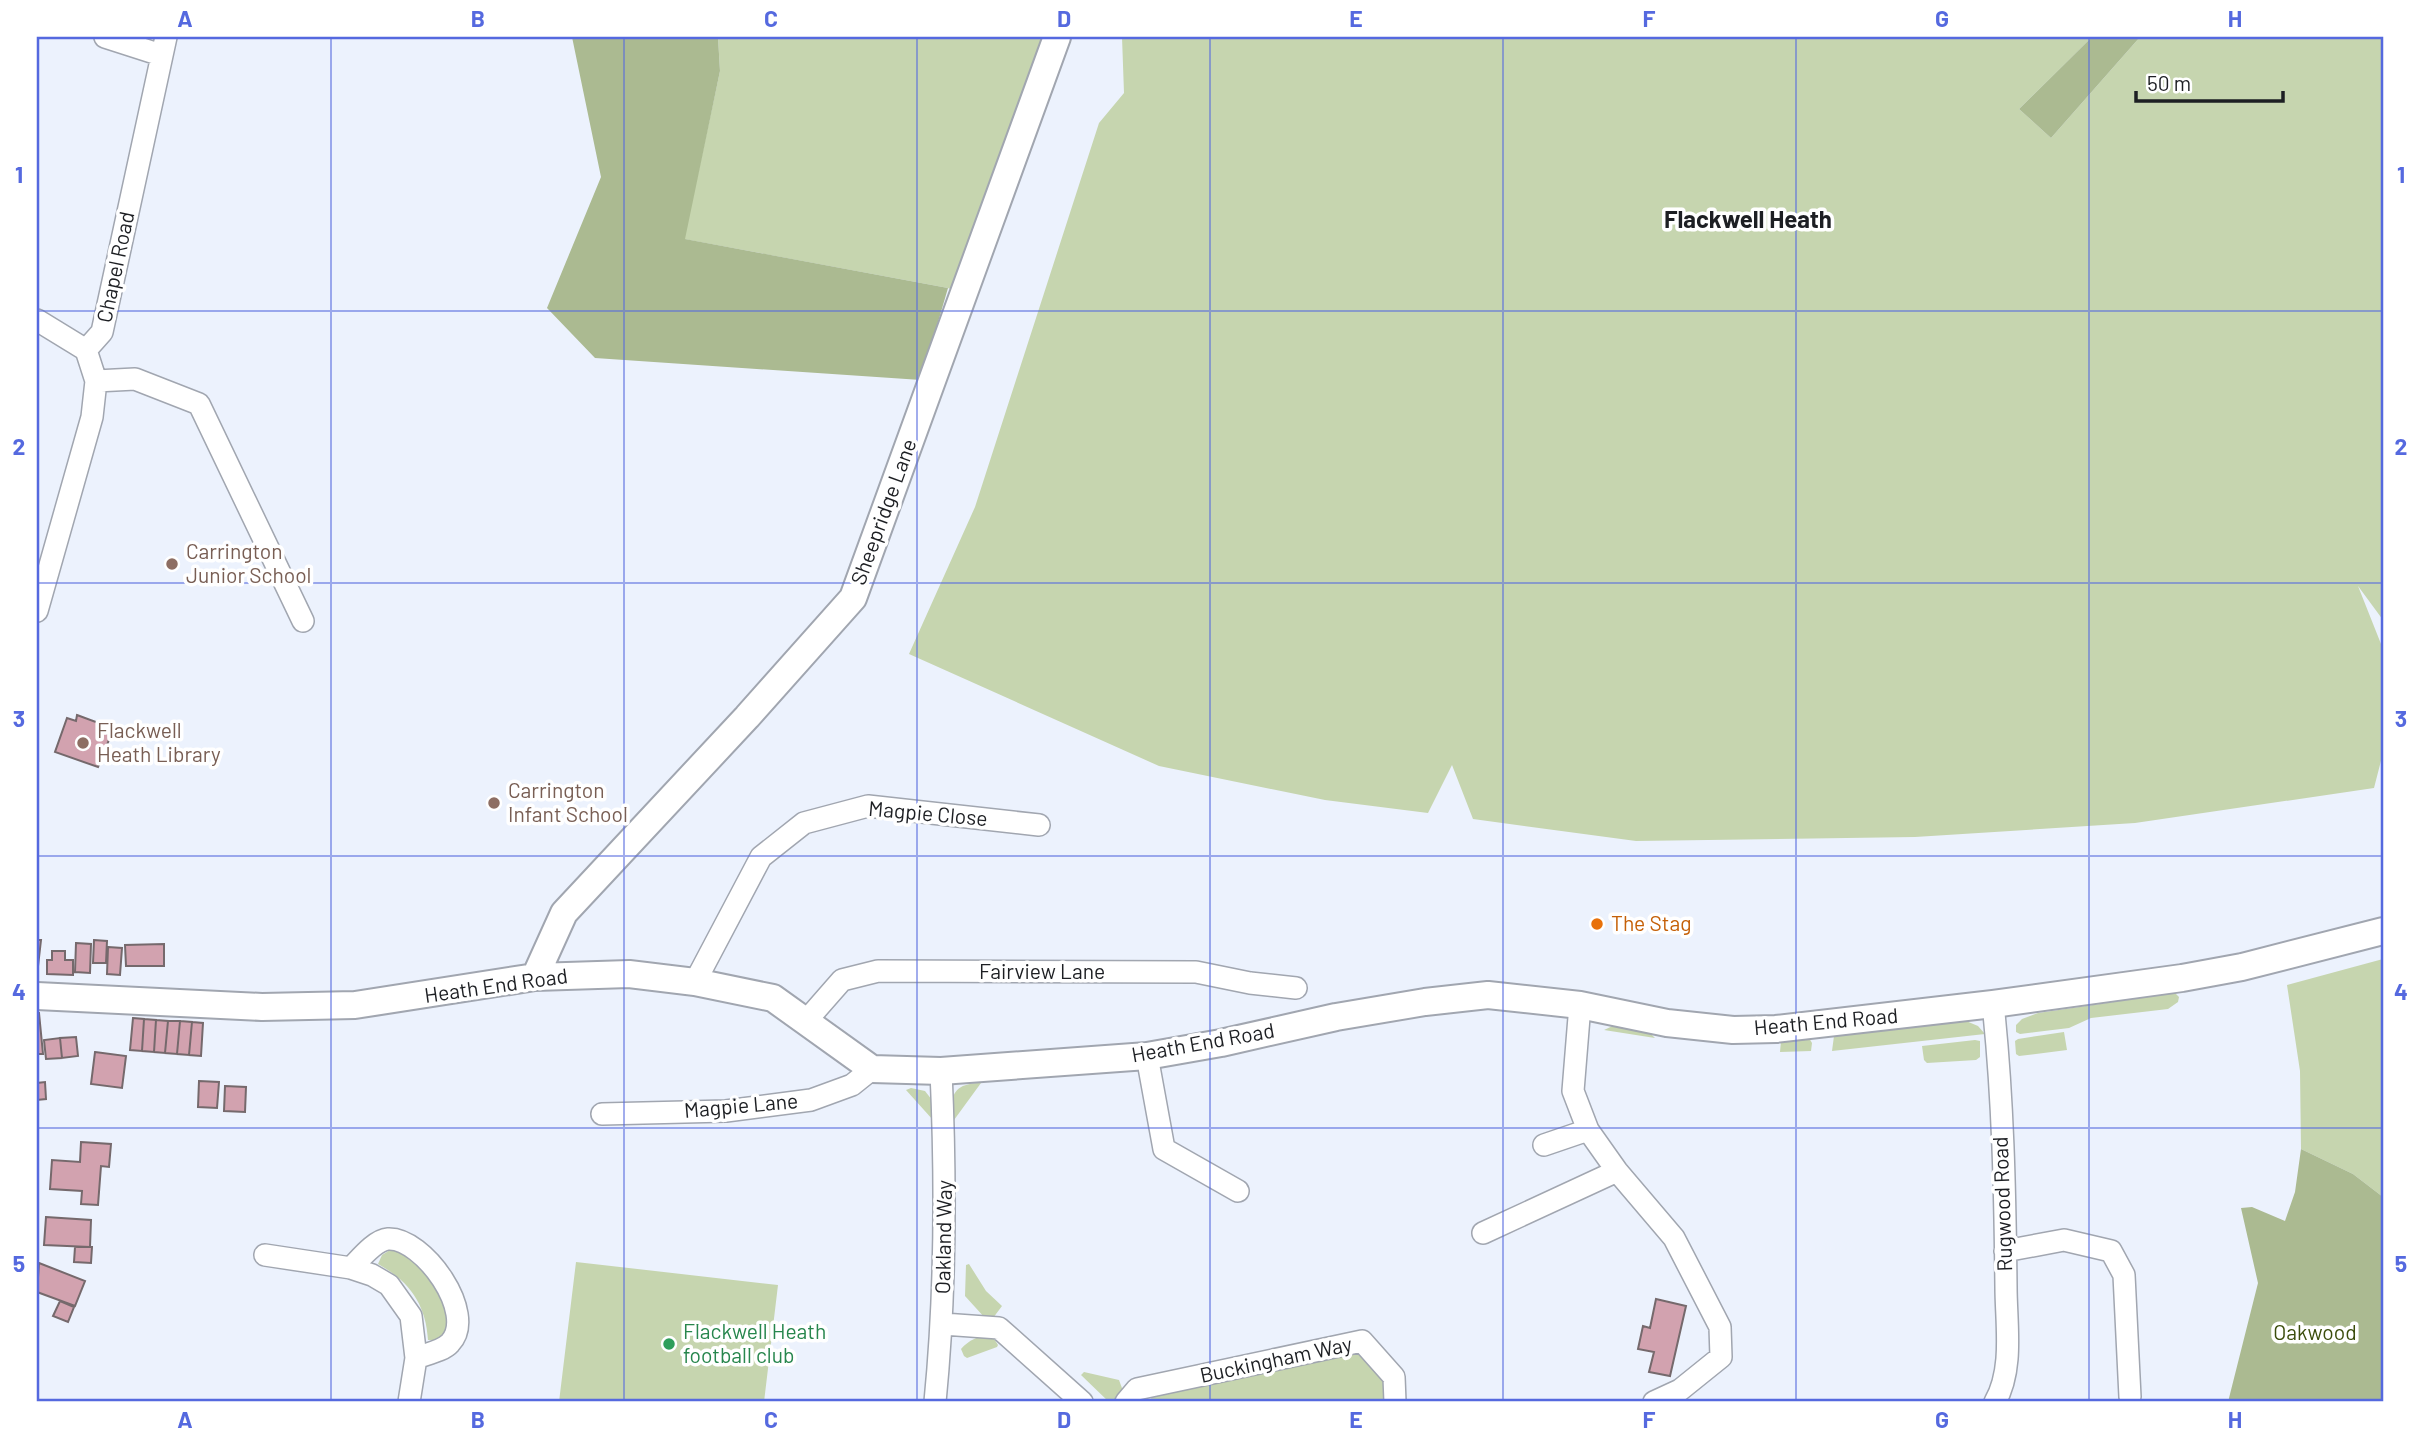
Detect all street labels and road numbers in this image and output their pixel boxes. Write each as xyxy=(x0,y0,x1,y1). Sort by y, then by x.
street label: Chapel Road xyxy=(91,209,138,325)
street label: Sheepridge Lane xyxy=(845,435,921,588)
street label: Magpie Close xyxy=(867,795,989,830)
street label: Fairview Lane xyxy=(979,958,1105,983)
street label: Heath End Road xyxy=(422,962,569,1007)
street label: Heath End Road xyxy=(1753,1002,1899,1039)
street label: Heath End Road xyxy=(1129,1017,1276,1066)
street label: Magpie Lane xyxy=(683,1087,799,1122)
street label: Rugwood Road xyxy=(1987,1136,2016,1272)
street label: Oakland Way xyxy=(929,1179,956,1294)
street label: Buckingham Way xyxy=(1197,1330,1354,1387)

